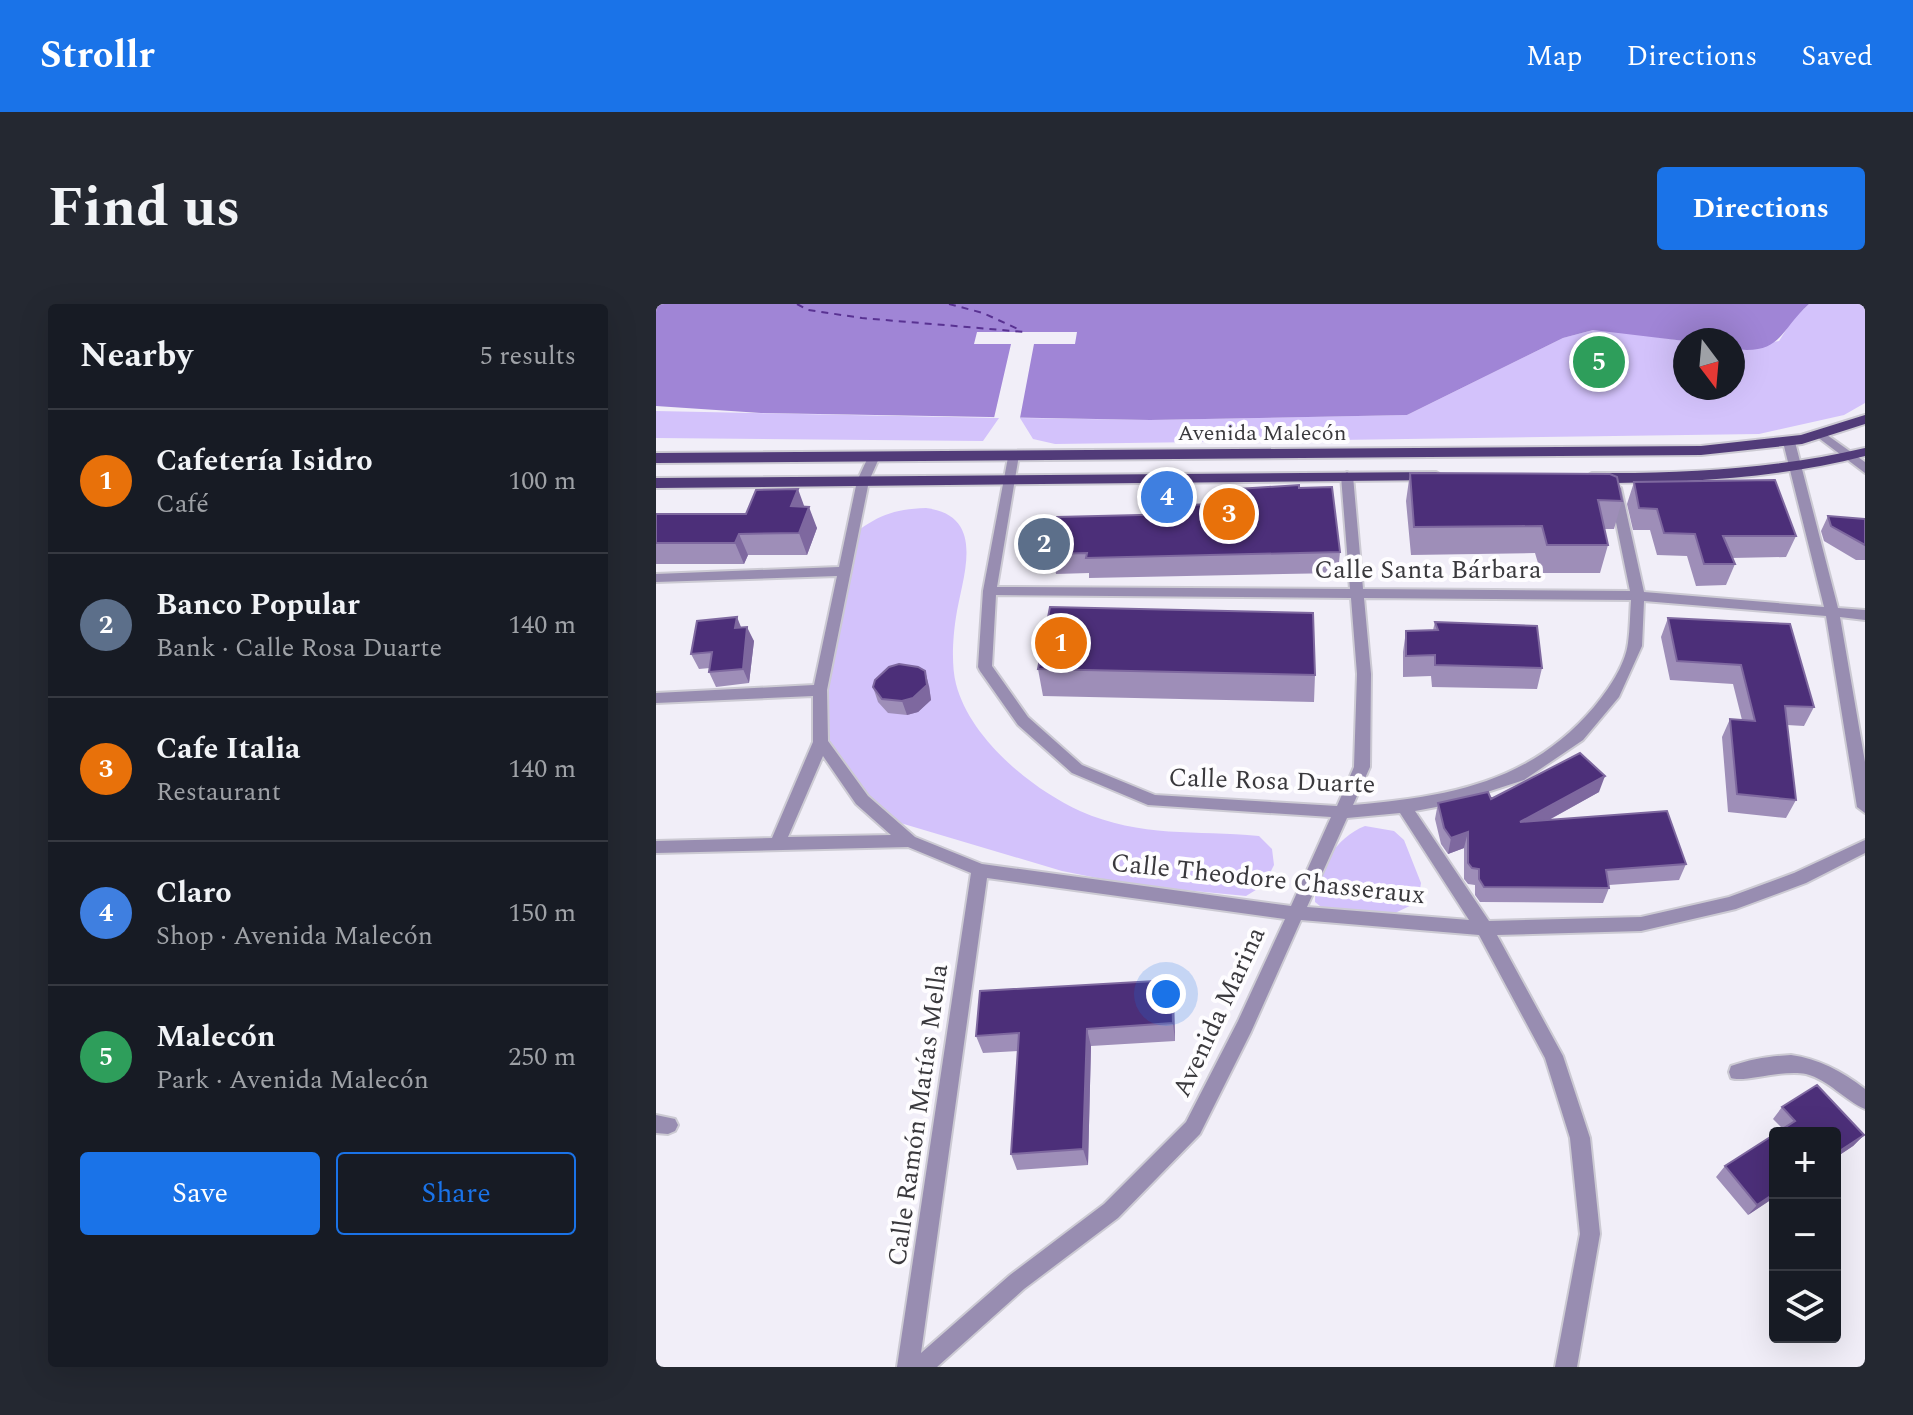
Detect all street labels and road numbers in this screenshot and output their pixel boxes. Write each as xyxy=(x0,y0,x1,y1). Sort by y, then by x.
street label: Avenida Malecón xyxy=(1177,417,1347,450)
street label: Calle Santa Bárbara xyxy=(1314,550,1542,590)
street label: Calle Rosa Duarte xyxy=(1168,757,1376,805)
street label: Calle Theodore Chasseraux xyxy=(1109,843,1427,915)
street label: Avenida Marina xyxy=(1162,920,1276,1104)
street label: Calle Ramón Matías Mella xyxy=(877,961,959,1269)

